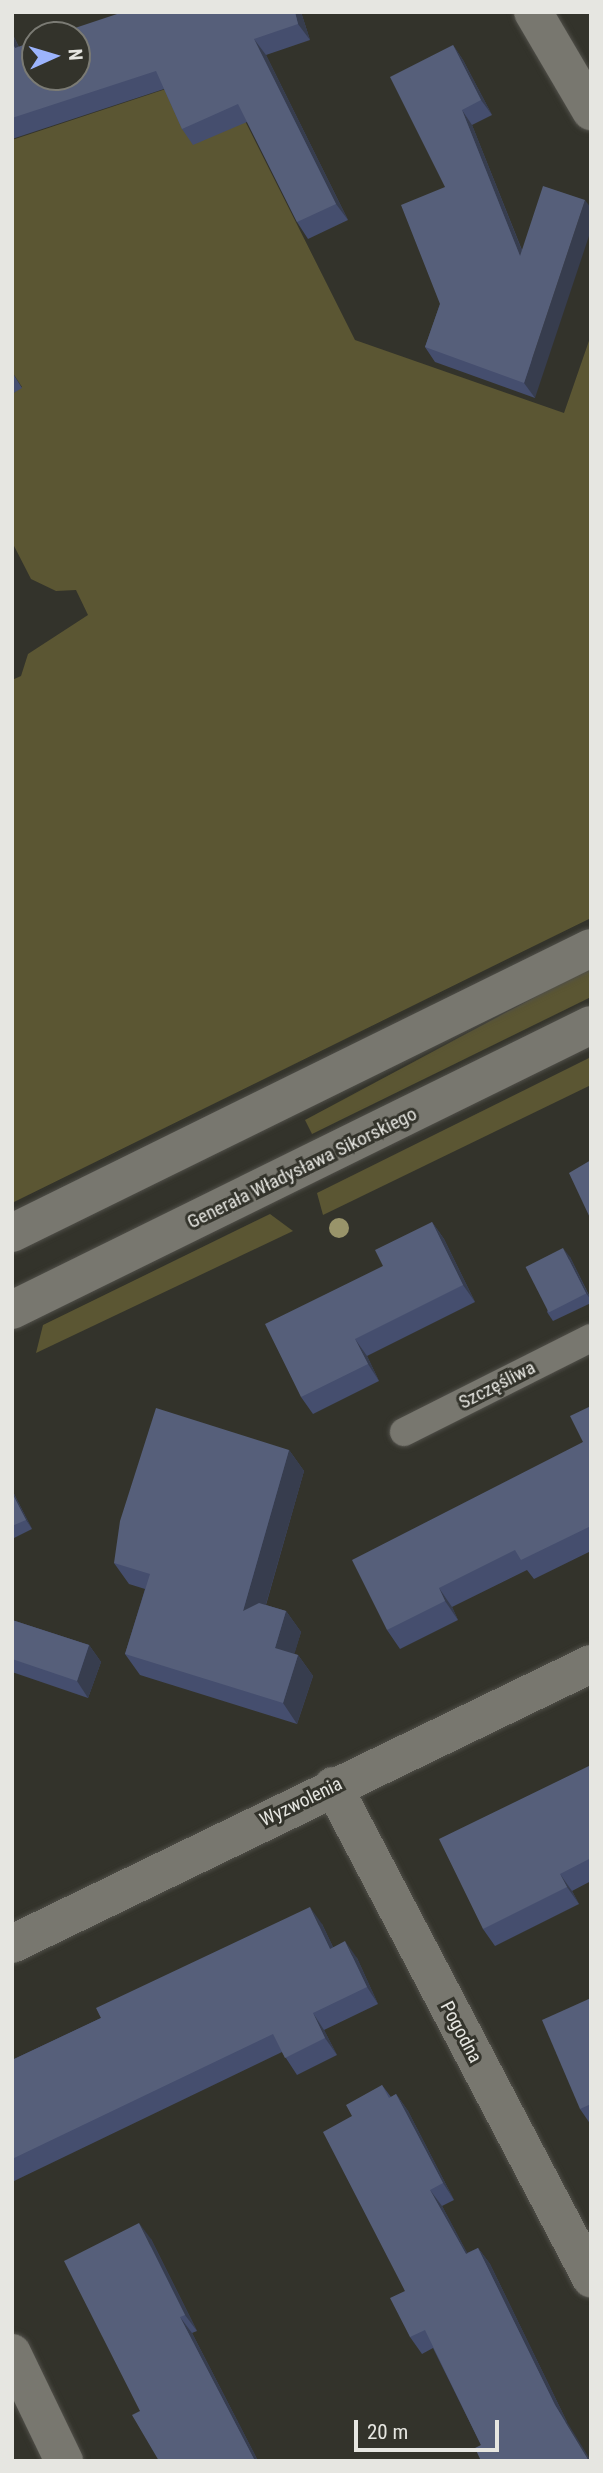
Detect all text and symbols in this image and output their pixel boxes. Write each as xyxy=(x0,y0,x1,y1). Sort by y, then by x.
north arrow xyxy=(21,21,91,91)
text: N xyxy=(64,48,87,61)
street label: Generała Władysława Sikorskiego xyxy=(184,1102,420,1234)
street label: Szczęśliwa xyxy=(455,1356,539,1414)
street label: Wyzwolenia xyxy=(256,1772,346,1832)
street label: Pogodna xyxy=(435,1997,487,2067)
scale bar xyxy=(358,2406,503,2450)
text: 20 m xyxy=(367,2420,408,2444)

